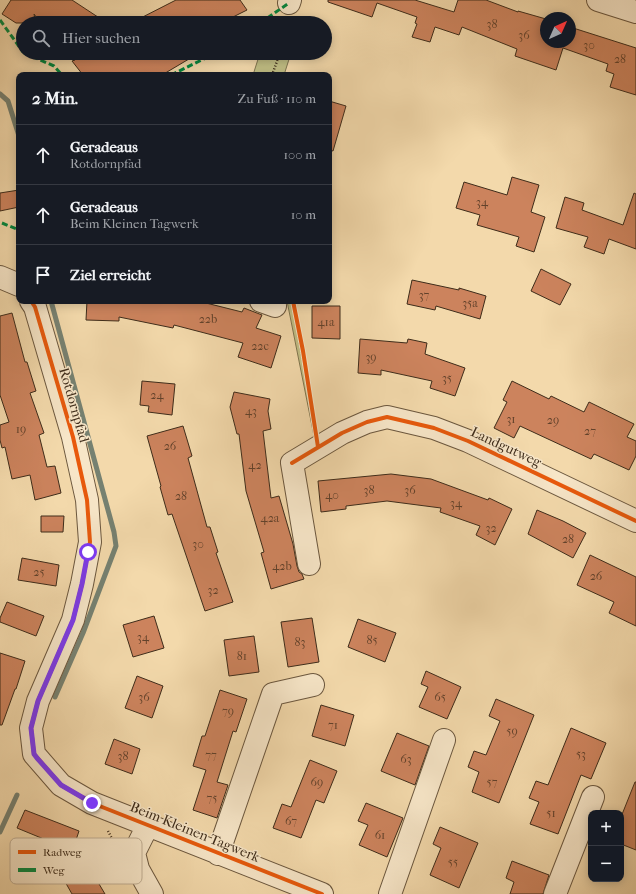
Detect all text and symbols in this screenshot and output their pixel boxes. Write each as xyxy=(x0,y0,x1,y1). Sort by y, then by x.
north arrow xyxy=(540,12,576,48)
search box xyxy=(16,16,332,60)
house number: 38 xyxy=(487,17,497,31)
icon: search xyxy=(30,27,52,49)
house number: 36 xyxy=(518,28,530,42)
text: Hier suchen xyxy=(62,29,140,47)
house number: 30 xyxy=(583,38,595,52)
house number: 28 xyxy=(614,52,626,66)
text: 2 Min. xyxy=(32,88,78,108)
text: Zu Fuß · 110 m xyxy=(237,91,316,106)
text: Geradeaus xyxy=(70,138,138,156)
icon: ahead xyxy=(32,144,54,166)
text: 100 m xyxy=(283,147,316,162)
text: Rotdornpfad xyxy=(70,156,141,171)
house number: 34 xyxy=(476,195,489,209)
text: Geradeaus xyxy=(70,198,138,216)
icon: ahead xyxy=(32,204,54,226)
text: 10 m xyxy=(291,207,316,222)
text: Beim Kleinen Tagwerk xyxy=(70,216,199,231)
icon: arrive xyxy=(32,264,54,286)
text: Ziel erreicht xyxy=(70,266,151,284)
house number: 37 xyxy=(419,288,430,302)
house number: 35a xyxy=(462,296,478,310)
house number: 22b xyxy=(199,312,217,326)
house number: 41a xyxy=(318,315,335,329)
house number: 22c xyxy=(251,339,269,353)
house number: 39 xyxy=(365,350,377,364)
street label: Rotdornpfad xyxy=(55,366,93,445)
house number: 35 xyxy=(442,371,452,385)
house number: 24 xyxy=(150,388,165,402)
house number: 43 xyxy=(245,404,257,418)
house number: 31 xyxy=(506,412,516,426)
house number: 29 xyxy=(547,413,559,427)
house number: 19 xyxy=(16,422,26,436)
street label: Landgutweg xyxy=(468,423,544,471)
house number: 27 xyxy=(584,424,596,438)
house number: 26 xyxy=(164,439,177,453)
house number: 42 xyxy=(248,458,262,472)
house number: 38 xyxy=(364,483,374,497)
house number: 36 xyxy=(404,483,416,497)
house number: 40 xyxy=(325,488,339,502)
house number: 28 xyxy=(175,489,187,503)
house number: 34 xyxy=(450,496,463,510)
house number: 42a xyxy=(261,511,280,525)
house number: 32 xyxy=(485,521,497,535)
house number: 28 xyxy=(562,532,574,546)
house number: 30 xyxy=(192,537,204,551)
route start xyxy=(79,543,97,561)
house number: 42b xyxy=(272,559,292,573)
house number: 25 xyxy=(33,565,45,579)
house number: 26 xyxy=(590,569,603,583)
house number: 32 xyxy=(207,583,219,597)
house number: 34 xyxy=(137,630,150,644)
house number: 85 xyxy=(366,633,378,647)
house number: 83 xyxy=(295,635,306,649)
house number: 81 xyxy=(237,649,247,663)
house number: 36 xyxy=(138,690,150,704)
house number: 65 xyxy=(434,690,446,704)
house number: 79 xyxy=(222,704,234,718)
house number: 71 xyxy=(328,718,338,732)
house number: 59 xyxy=(506,724,518,738)
house number: 53 xyxy=(576,747,586,761)
house number: 77 xyxy=(205,748,217,762)
house number: 38 xyxy=(118,749,128,763)
house number: 63 xyxy=(400,752,412,766)
house number: 69 xyxy=(311,775,323,789)
house number: 57 xyxy=(487,775,498,789)
house number: 75 xyxy=(207,791,217,805)
route end xyxy=(83,794,101,812)
street label: Beim Kleinen Tagwerk xyxy=(128,798,263,866)
house number: 51 xyxy=(546,806,556,820)
map controls xyxy=(588,810,624,882)
button: + xyxy=(588,810,624,846)
house number: 67 xyxy=(285,814,297,828)
house number: 61 xyxy=(375,828,385,842)
legend xyxy=(10,838,142,884)
text: Radweg xyxy=(43,846,82,859)
button: − xyxy=(588,846,624,882)
house number: 55 xyxy=(448,855,458,869)
text: Weg xyxy=(42,864,65,877)

